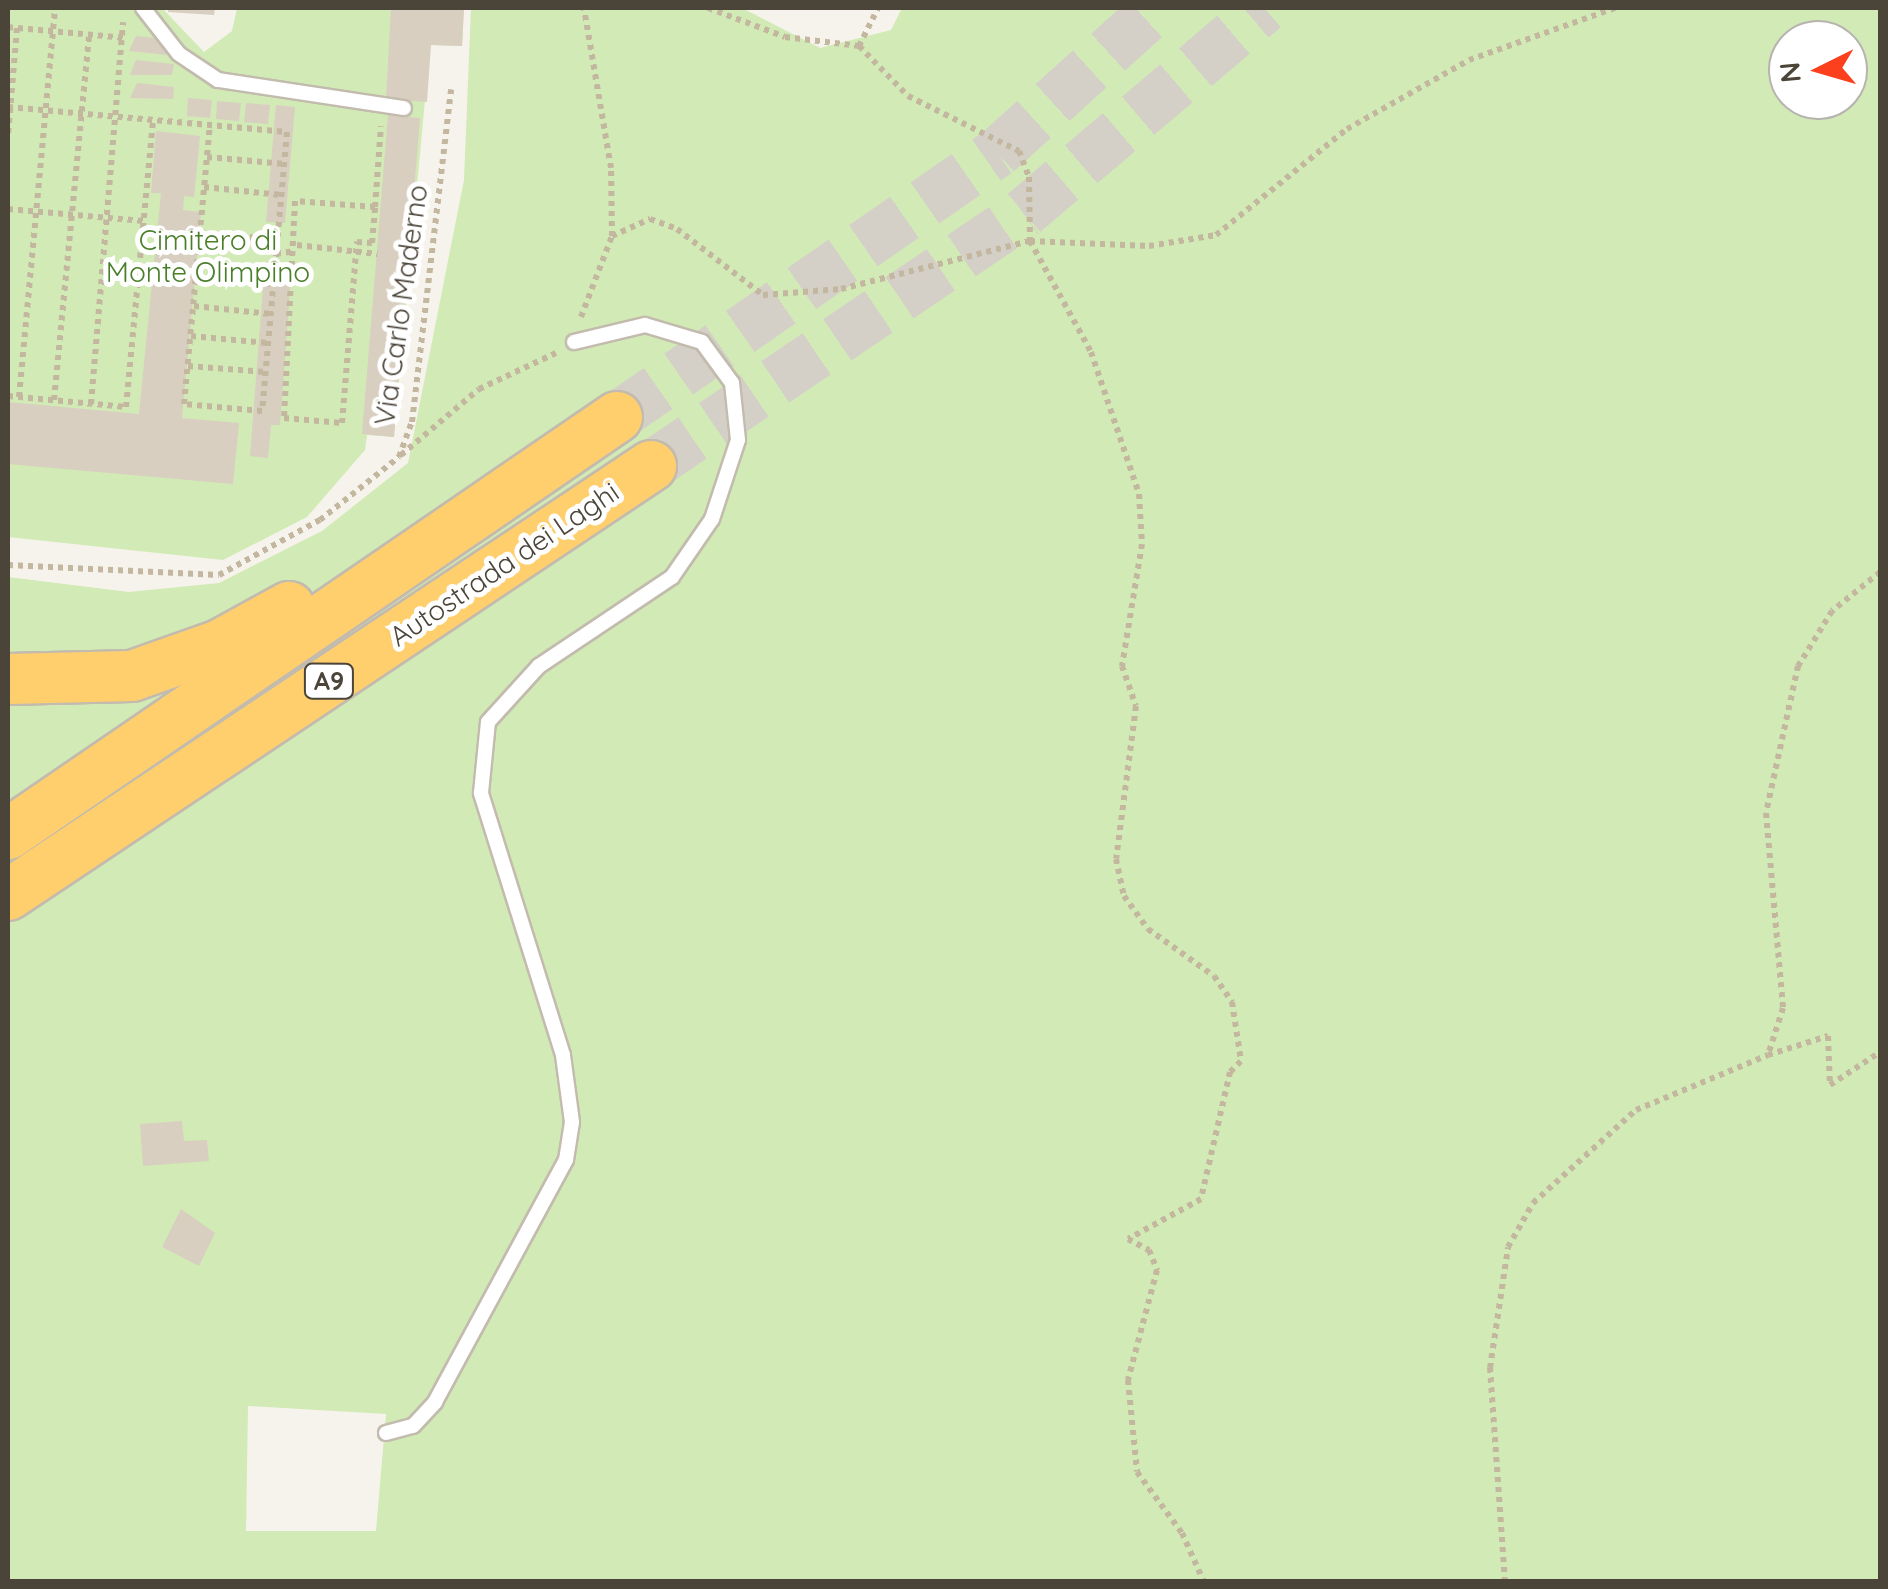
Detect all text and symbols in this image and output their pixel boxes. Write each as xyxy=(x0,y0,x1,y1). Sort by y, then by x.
north arrow xyxy=(1768,20,1868,120)
text: N xyxy=(1771,61,1808,84)
street label: Via Carlo Maderno xyxy=(367,182,435,428)
park label: Cimitero di Monte Olimpino xyxy=(106,223,310,289)
street label: Autostrada dei Laghi xyxy=(383,475,625,653)
road number: A9 xyxy=(302,661,356,701)

